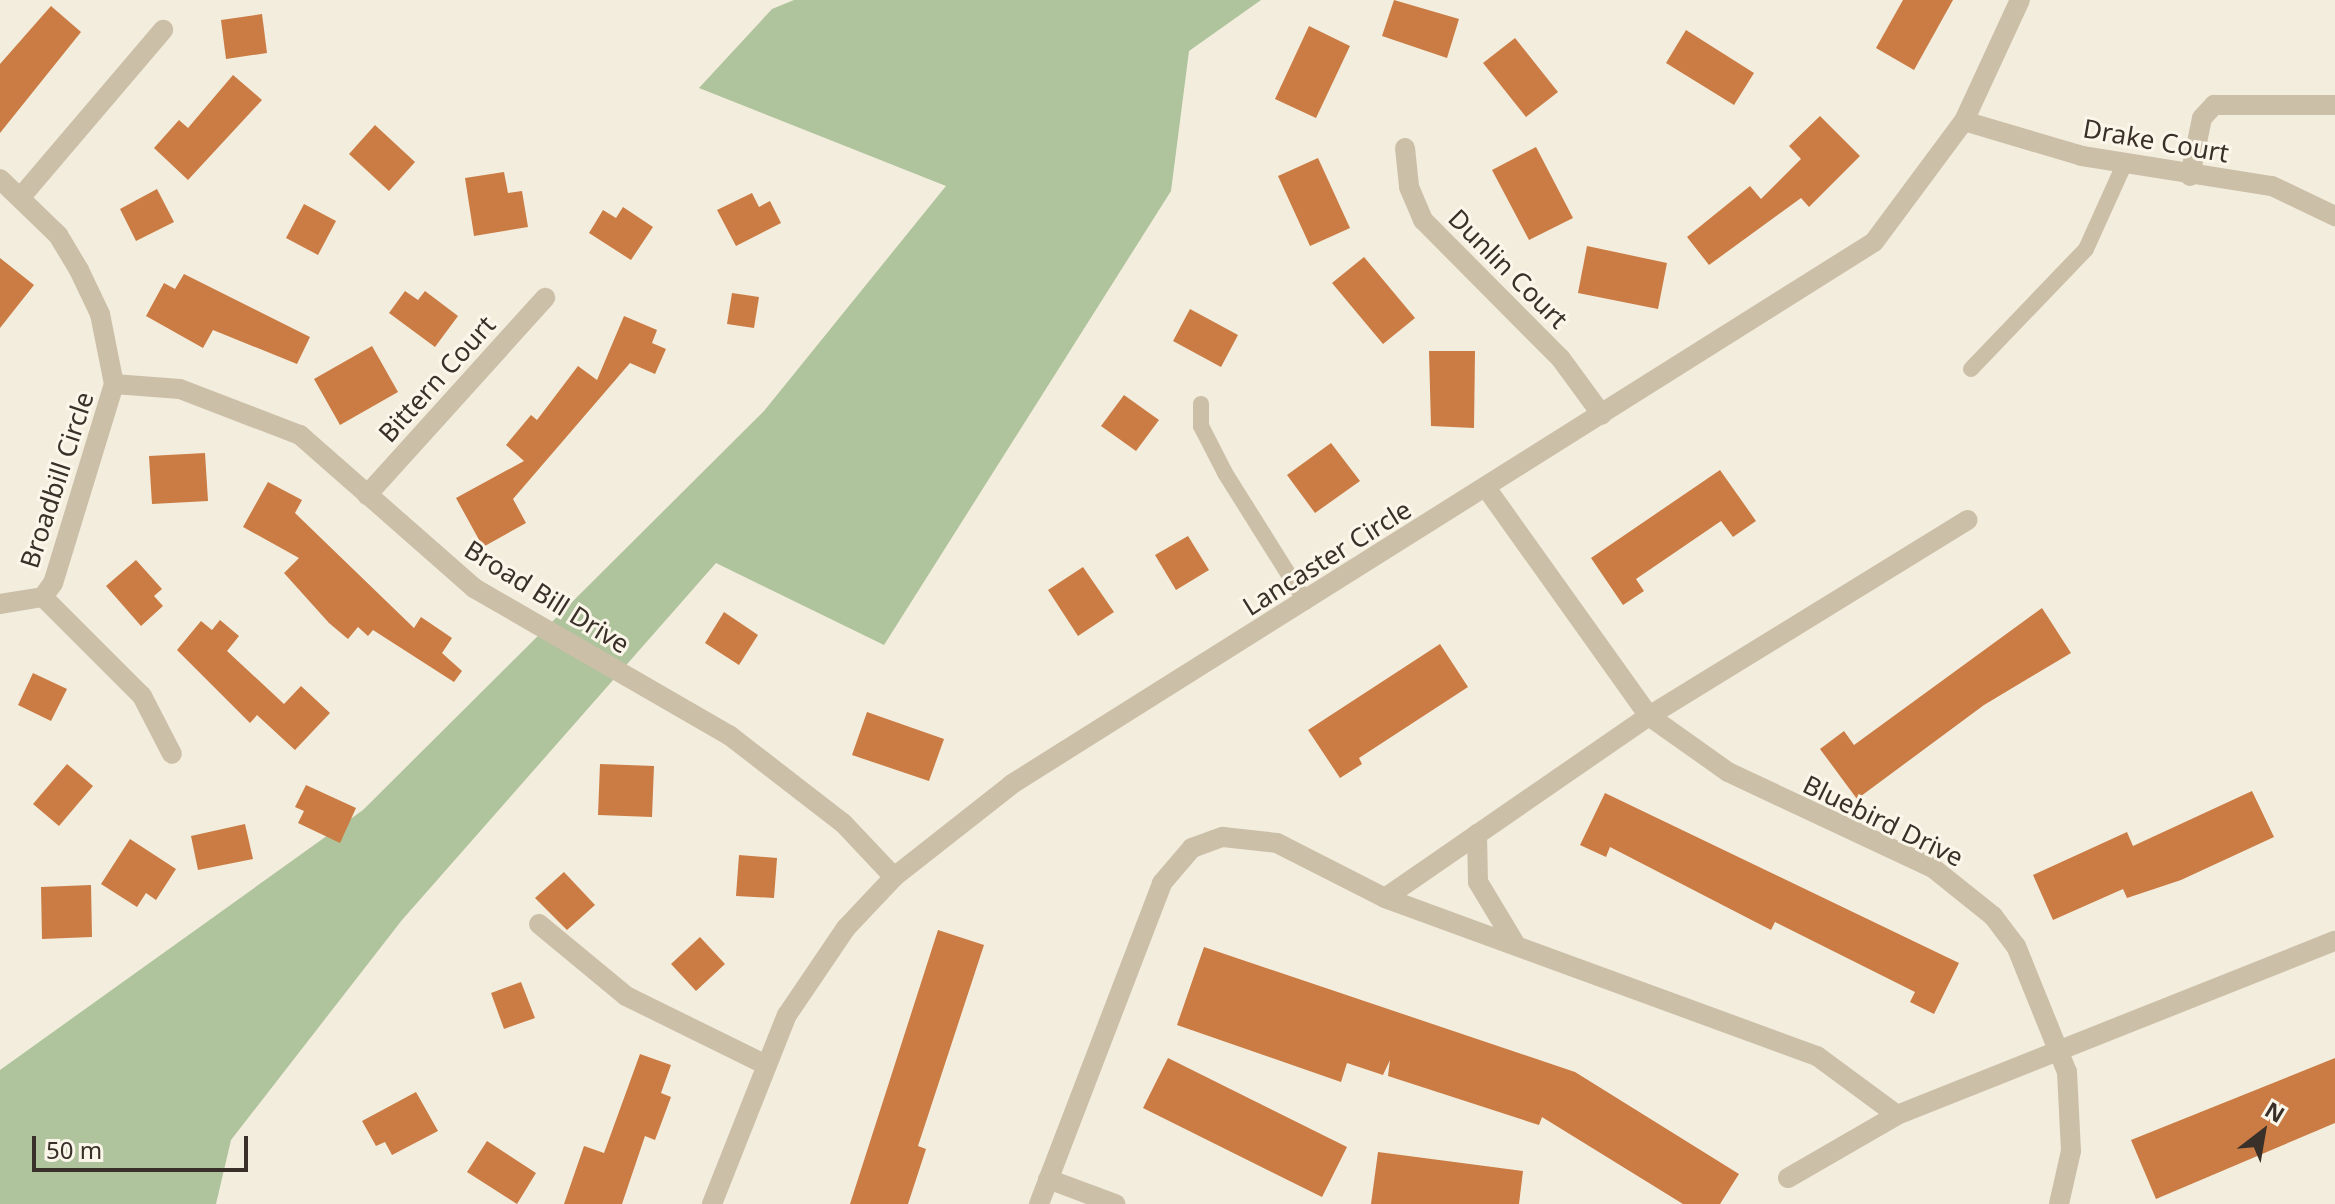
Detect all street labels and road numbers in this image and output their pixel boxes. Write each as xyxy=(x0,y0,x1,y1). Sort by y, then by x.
street label: Drake Court xyxy=(2081,113,2231,169)
street label: Dunlin Court xyxy=(1442,203,1574,335)
street label: Bittern Court xyxy=(372,309,502,449)
street label: Broadbill Circle xyxy=(14,388,100,572)
street label: Lancaster Circle xyxy=(1237,494,1417,622)
street label: Broad Bill Drive xyxy=(459,534,635,660)
street label: Bluebird Drive xyxy=(1798,769,1968,873)

